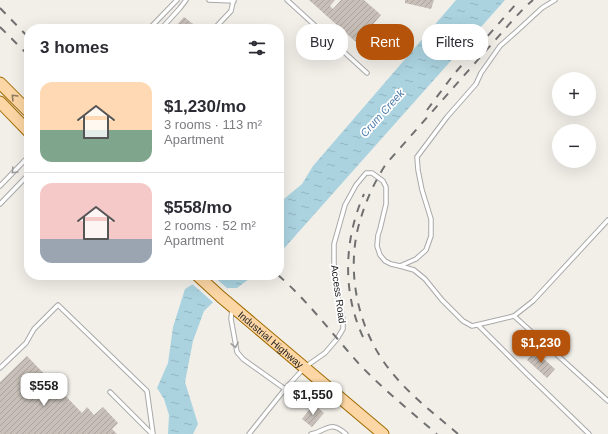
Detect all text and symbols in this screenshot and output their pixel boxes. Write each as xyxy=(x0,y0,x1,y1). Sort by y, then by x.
chip: Buy xyxy=(296,24,348,60)
chip: Rent xyxy=(356,24,414,60)
chip: Filters xyxy=(422,24,488,60)
icon: filters xyxy=(246,37,268,59)
text: 3 homes xyxy=(40,38,109,57)
map controls xyxy=(552,72,596,168)
button: + xyxy=(552,72,596,116)
water label: Crum Creek xyxy=(358,87,407,139)
one-way arrow xyxy=(12,94,19,102)
text: $1,230/mo xyxy=(164,97,246,116)
icon: home xyxy=(72,98,120,146)
text: 3 rooms · 113 m² xyxy=(164,117,262,132)
button: − xyxy=(552,124,596,168)
text: Apartment xyxy=(164,132,224,147)
one-way arrow xyxy=(12,166,19,174)
text: $558/mo xyxy=(164,198,232,217)
icon: home xyxy=(72,199,120,247)
text: 2 rooms · 52 m² xyxy=(164,218,256,233)
text: Apartment xyxy=(164,233,224,248)
street label: Access Road xyxy=(329,264,348,324)
street label: Industrial Highway xyxy=(236,309,305,370)
pin: $1,230 xyxy=(508,330,574,364)
text: $1,230 xyxy=(521,335,561,350)
one-way arrow xyxy=(231,341,239,348)
pin: $558 xyxy=(20,373,68,407)
text: $558 xyxy=(30,378,58,393)
pin: $1,550 xyxy=(280,382,346,416)
text: $1,550 xyxy=(293,387,333,402)

